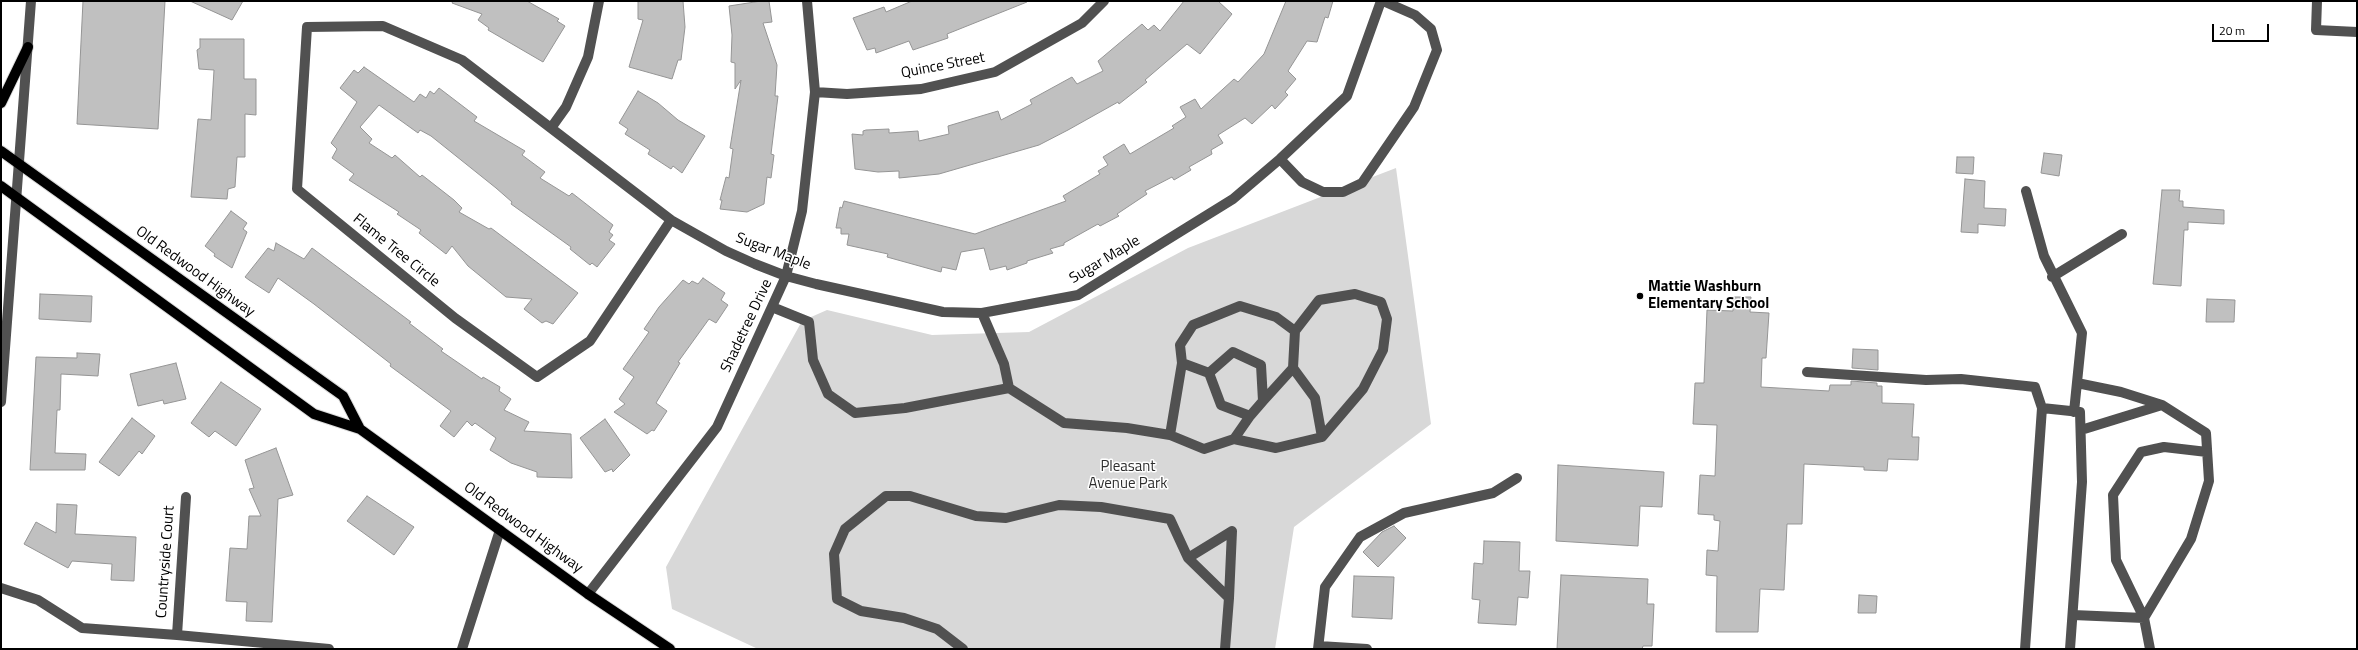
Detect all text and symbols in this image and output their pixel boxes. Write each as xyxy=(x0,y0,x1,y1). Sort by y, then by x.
scale bar xyxy=(2214,16,2271,42)
text: 20 m xyxy=(2219,21,2245,40)
street label: Quince Street xyxy=(899,49,987,83)
street label: Flame Tree Circle xyxy=(349,211,443,291)
street label: Old Redwood Highway xyxy=(132,223,258,321)
street label: Sugar Maple xyxy=(733,229,813,275)
street label: Sugar Maple xyxy=(1067,232,1143,288)
street label: Shadetree Drive xyxy=(718,277,776,375)
place label: Mattie Washburn Elementary School xyxy=(1648,278,1769,313)
marker: Mattie Washburn Elementary School xyxy=(1635,291,1645,301)
park label: Pleasant Avenue Park xyxy=(1089,458,1167,493)
street label: Old Redwood Highway xyxy=(460,479,586,577)
street label: Countryside Court xyxy=(153,505,179,619)

